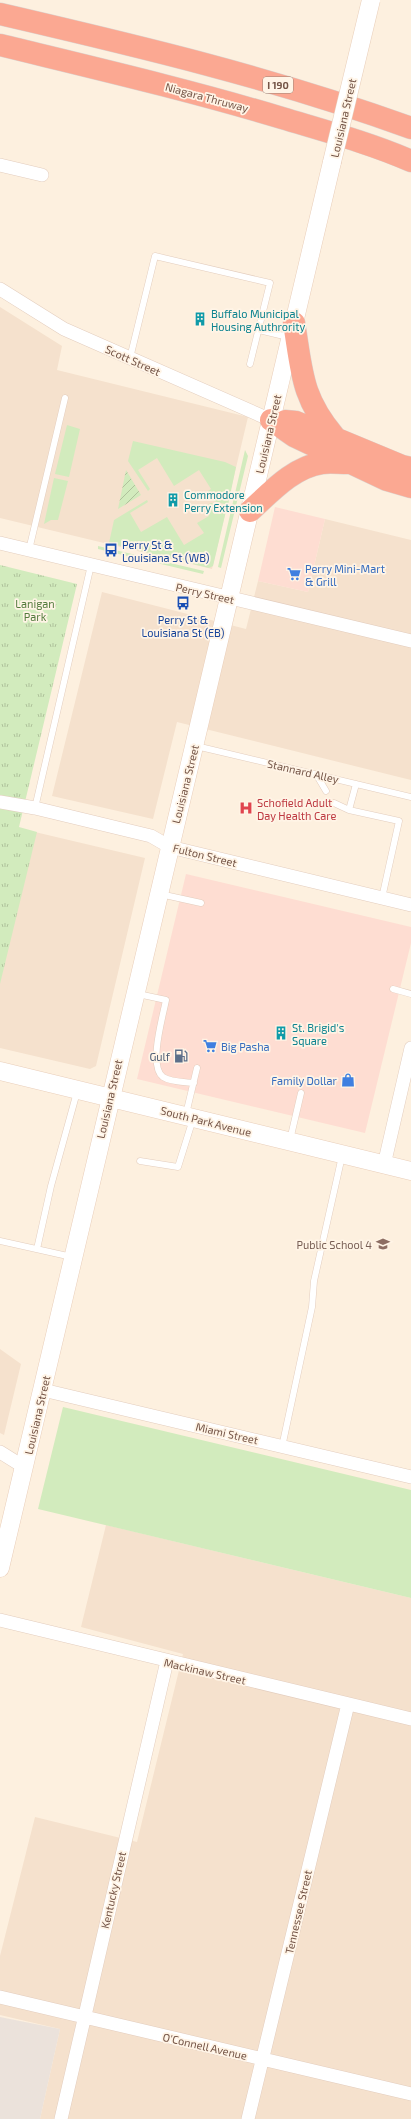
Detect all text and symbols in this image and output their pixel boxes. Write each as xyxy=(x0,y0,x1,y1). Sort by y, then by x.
road number: I 190 xyxy=(263,77,293,93)
street label: Louisiana Street xyxy=(328,77,358,159)
street label: Niagara Thruway xyxy=(164,80,250,114)
place label: Buffalo Municipal Housing Authrority xyxy=(211,307,305,333)
building icon: Buffalo Municipal Housing Authrority xyxy=(192,311,208,327)
street label: Scott Street xyxy=(103,342,163,378)
street label: Louisiana Street xyxy=(253,393,283,475)
place label: Commodore Perry Extension xyxy=(184,488,263,514)
building icon: Commodore Perry Extension xyxy=(165,492,181,508)
place label: Perry St & Louisiana St (WB) xyxy=(122,538,210,564)
bus stop icon: Perry St & Louisiana St (WB) xyxy=(103,542,119,558)
place label: Perry Mini-Mart & Grill xyxy=(305,562,385,588)
supermarket icon: Perry Mini-Mart & Grill xyxy=(286,566,302,582)
street label: Perry Street xyxy=(174,580,236,606)
bus stop icon: Perry St & Louisiana St (EB) xyxy=(175,595,191,611)
park label: Lanigan Park xyxy=(15,597,55,623)
place label: Perry St & Louisiana St (EB) xyxy=(142,613,224,639)
street label: Louisiana Street xyxy=(169,743,201,825)
street label: Stannard Alley xyxy=(266,756,340,786)
place label: Schofield Adult Day Health Care xyxy=(257,796,336,822)
hospital icon: Schofield Adult Day Health Care xyxy=(238,800,254,816)
street label: Fulton Street xyxy=(172,841,238,869)
place label: St. Brigid's Square xyxy=(292,1021,345,1047)
building icon: St. Brigid's Square xyxy=(273,1025,289,1041)
supermarket icon: Big Pasha xyxy=(202,1038,218,1054)
place label: Big Pasha xyxy=(221,1040,270,1053)
fuel station icon: Gulf xyxy=(173,1048,189,1064)
place label: Gulf xyxy=(149,1050,171,1063)
street label: Louisiana Street xyxy=(94,1058,124,1140)
shop icon: Family Dollar xyxy=(340,1072,356,1088)
place label: Family Dollar xyxy=(271,1074,338,1087)
street label: South Park Avenue xyxy=(159,1103,253,1139)
school or university icon: Public School 4 xyxy=(375,1236,391,1252)
place label: Public School 4 xyxy=(296,1238,372,1251)
street label: Louisiana Street xyxy=(22,1374,52,1456)
street label: Miami Street xyxy=(194,1419,260,1447)
street label: Mackinaw Street xyxy=(163,1655,247,1687)
street label: Kentucky Street xyxy=(98,1850,128,1930)
street label: Tennessee Street xyxy=(282,1869,314,1955)
street label: O'Connell Avenue xyxy=(162,2030,249,2062)

